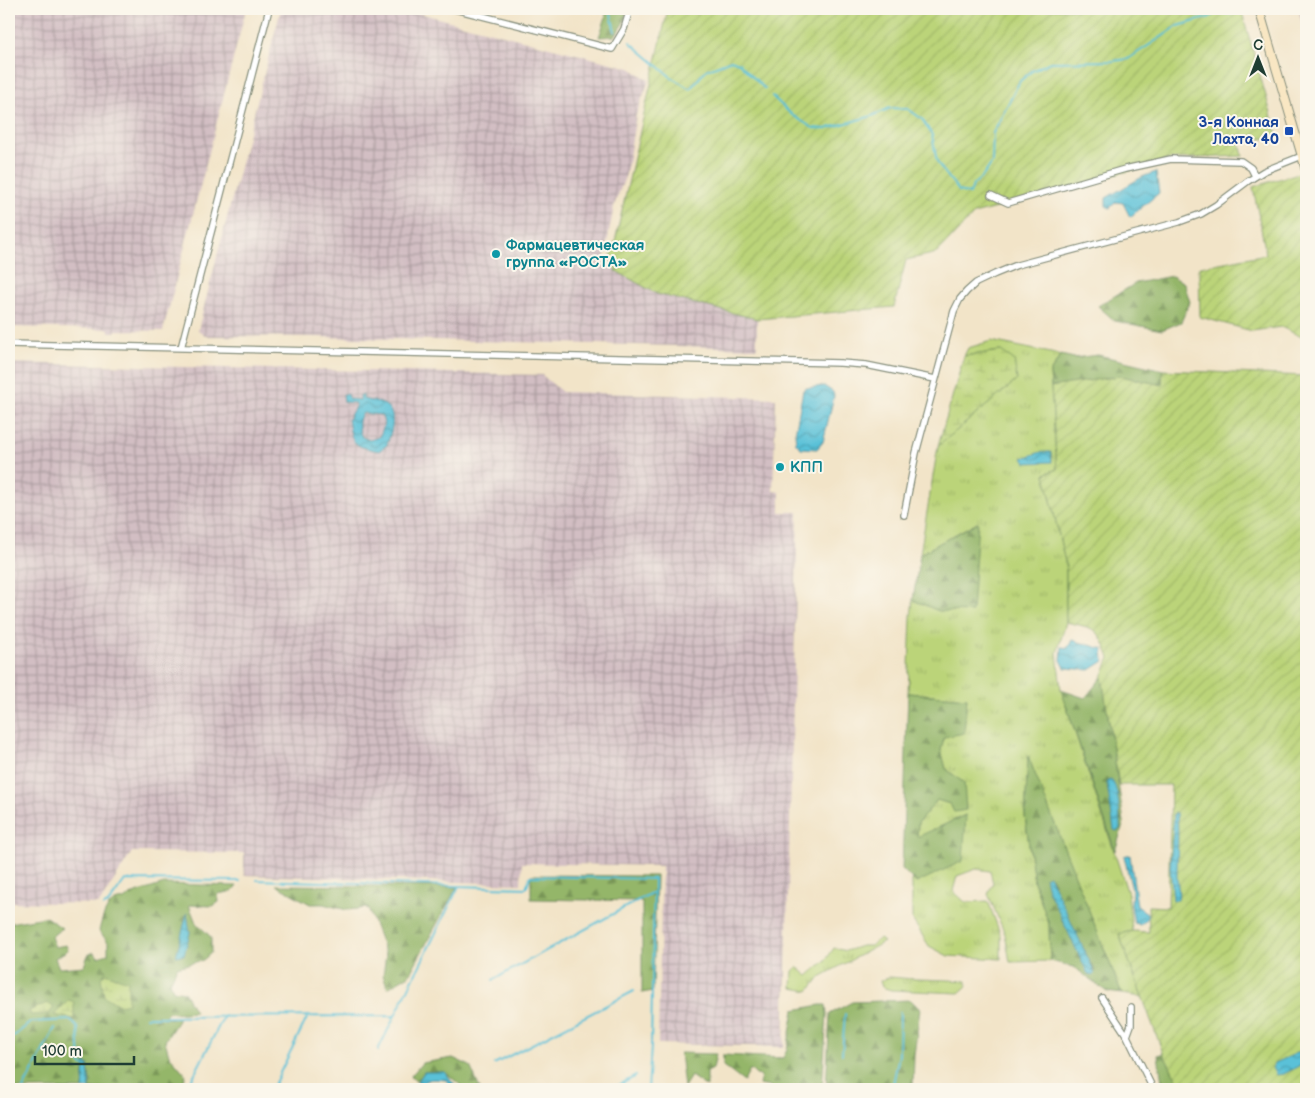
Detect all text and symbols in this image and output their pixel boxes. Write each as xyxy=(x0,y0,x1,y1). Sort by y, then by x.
north arrow xyxy=(1232,32,1282,82)
text: С xyxy=(1253,37,1263,54)
place label: 3-я Конная Лахта, 40 xyxy=(1199,113,1279,149)
marker: 3-я Конная Лахта, 40 xyxy=(1283,125,1295,137)
place label: Фармацевтическая группа «РОСТА» xyxy=(506,236,644,272)
marker: Фармацевтическая группа «РОСТА» xyxy=(490,248,502,260)
place label: КПП xyxy=(790,458,823,477)
marker: КПП xyxy=(774,461,786,473)
scale bar xyxy=(35,1033,134,1065)
text: 100 m xyxy=(42,1042,82,1061)

